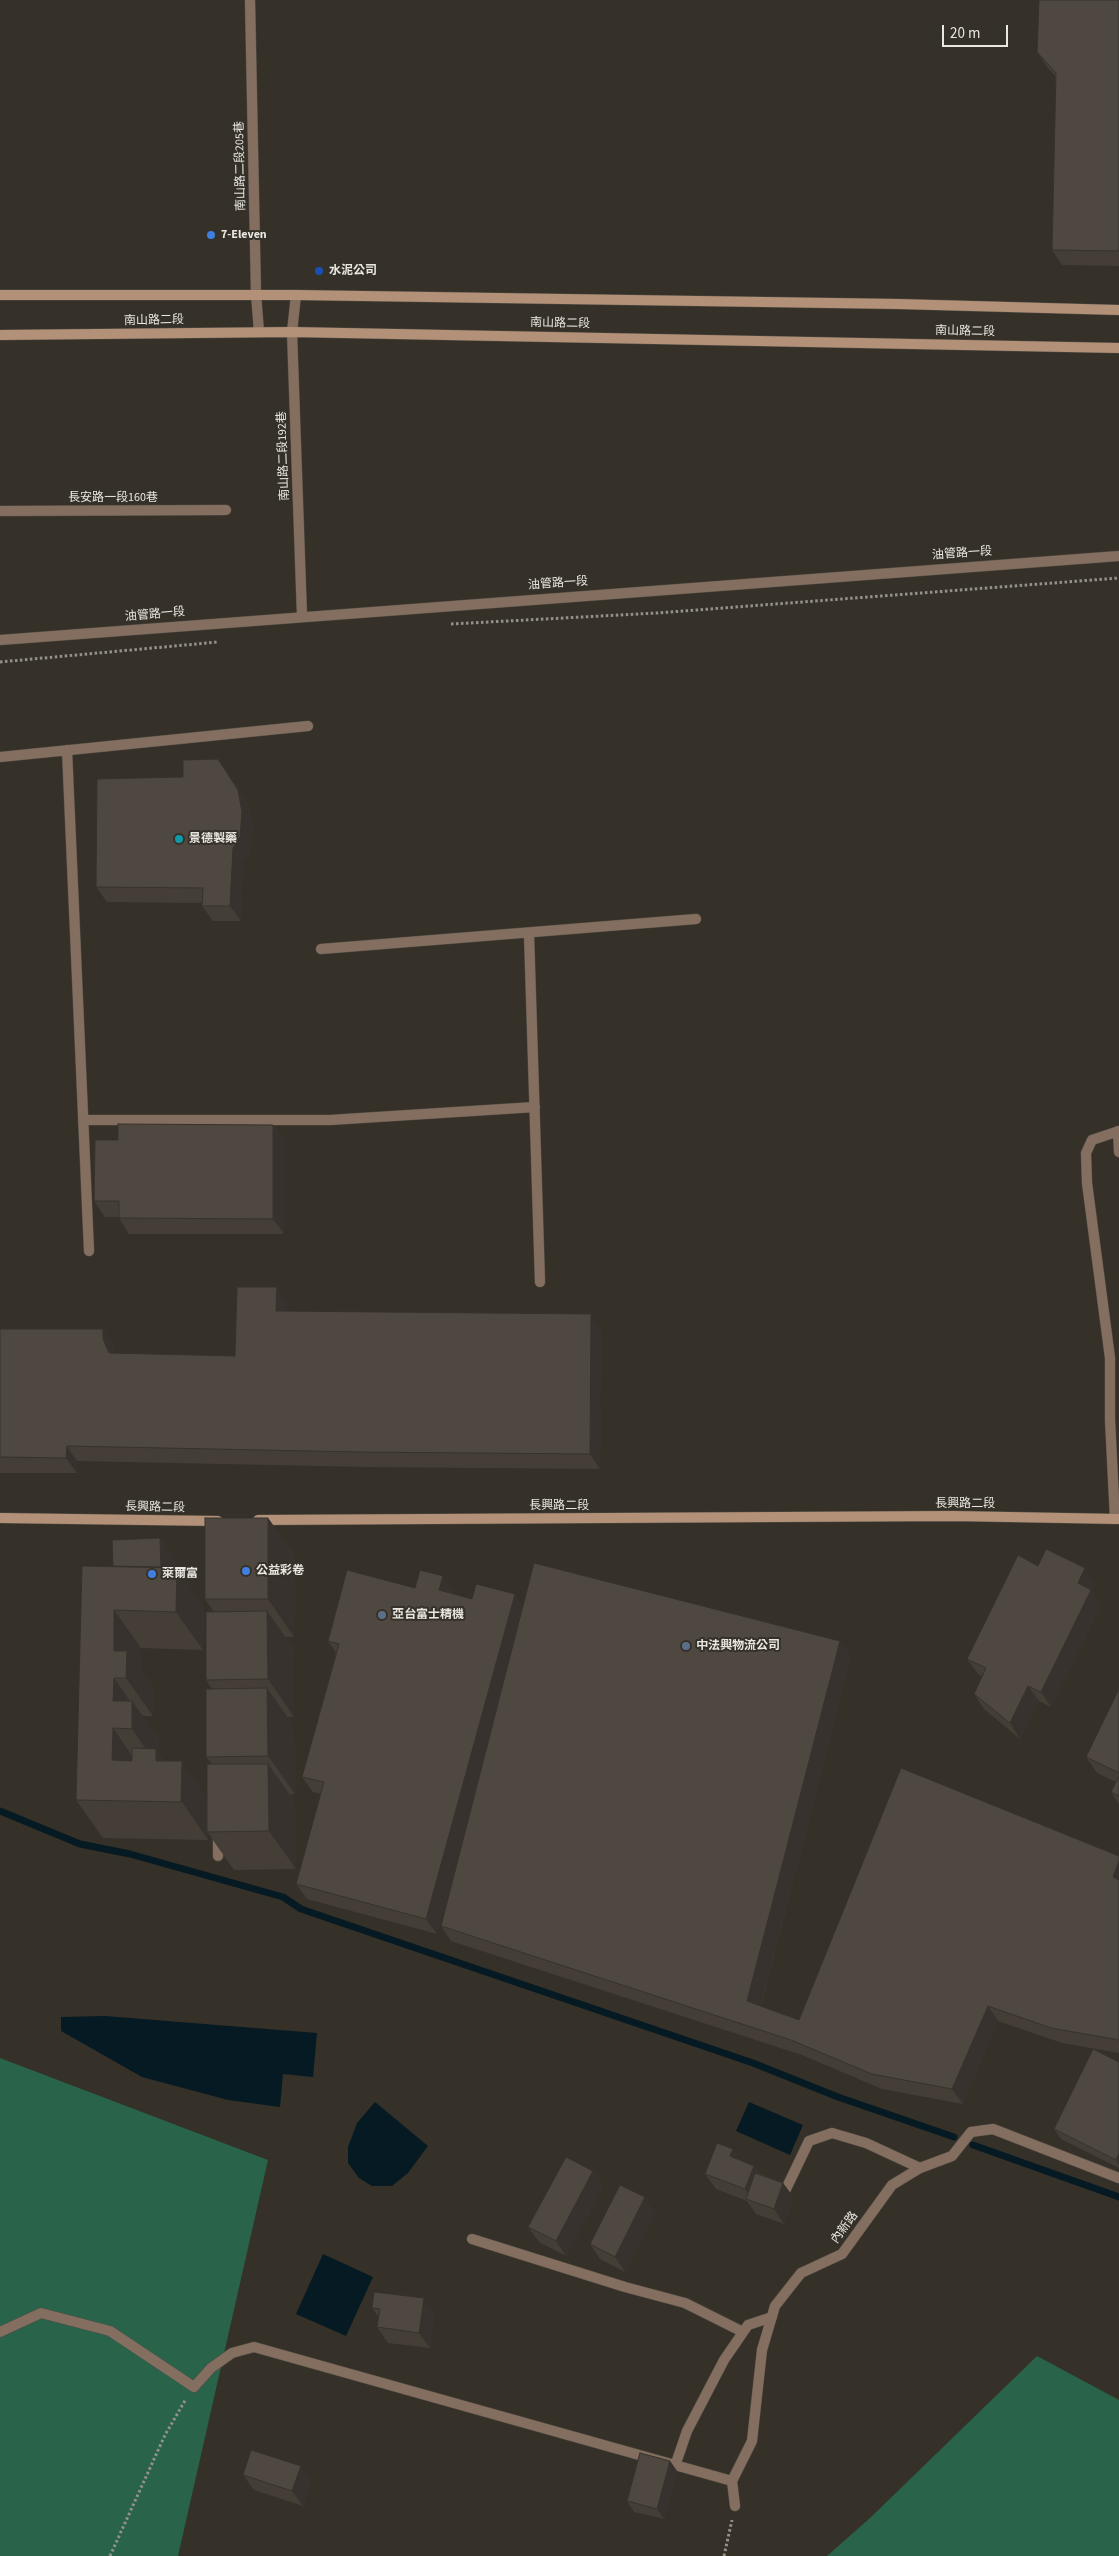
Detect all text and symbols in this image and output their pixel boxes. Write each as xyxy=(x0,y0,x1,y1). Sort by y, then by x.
scale bar xyxy=(944,15,1010,47)
text: 20 m xyxy=(950,23,980,44)
street label: 南山路二段205巷 xyxy=(233,121,249,211)
place label: 7-Eleven xyxy=(221,228,267,242)
marker: 7-Eleven xyxy=(205,229,217,241)
place label: 水泥公司 xyxy=(329,264,377,278)
marker: 水泥公司 xyxy=(313,265,325,277)
street label: 南山路二段 xyxy=(124,313,184,329)
street label: 南山路二段 xyxy=(530,316,590,332)
street label: 南山路二段 xyxy=(935,324,995,340)
street label: 南山路二段192巷 xyxy=(275,411,293,501)
street label: 長安路一段160巷 xyxy=(68,491,158,505)
street label: 油管路一段 xyxy=(932,545,992,563)
street label: 油管路一段 xyxy=(528,575,588,593)
street label: 油管路一段 xyxy=(124,605,186,625)
place label: 景德製藥 xyxy=(189,832,237,846)
marker: 景德製藥 xyxy=(173,833,185,845)
street label: 長興路二段 xyxy=(935,1497,995,1511)
street label: 長興路二段 xyxy=(529,1499,589,1513)
street label: 長興路二段 xyxy=(125,1500,185,1516)
place label: 公益彩卷 xyxy=(256,1564,304,1578)
marker: 公益彩卷 xyxy=(240,1565,252,1577)
place label: 萊爾富 xyxy=(162,1567,198,1581)
marker: 萊爾富 xyxy=(146,1568,158,1580)
place label: 亞台富士精機 xyxy=(392,1608,464,1622)
marker: 亞台富士精機 xyxy=(376,1609,388,1621)
place label: 中法興物流公司 xyxy=(696,1639,780,1653)
marker: 中法興物流公司 xyxy=(680,1640,692,1652)
street label: 內新路 xyxy=(829,2209,861,2247)

